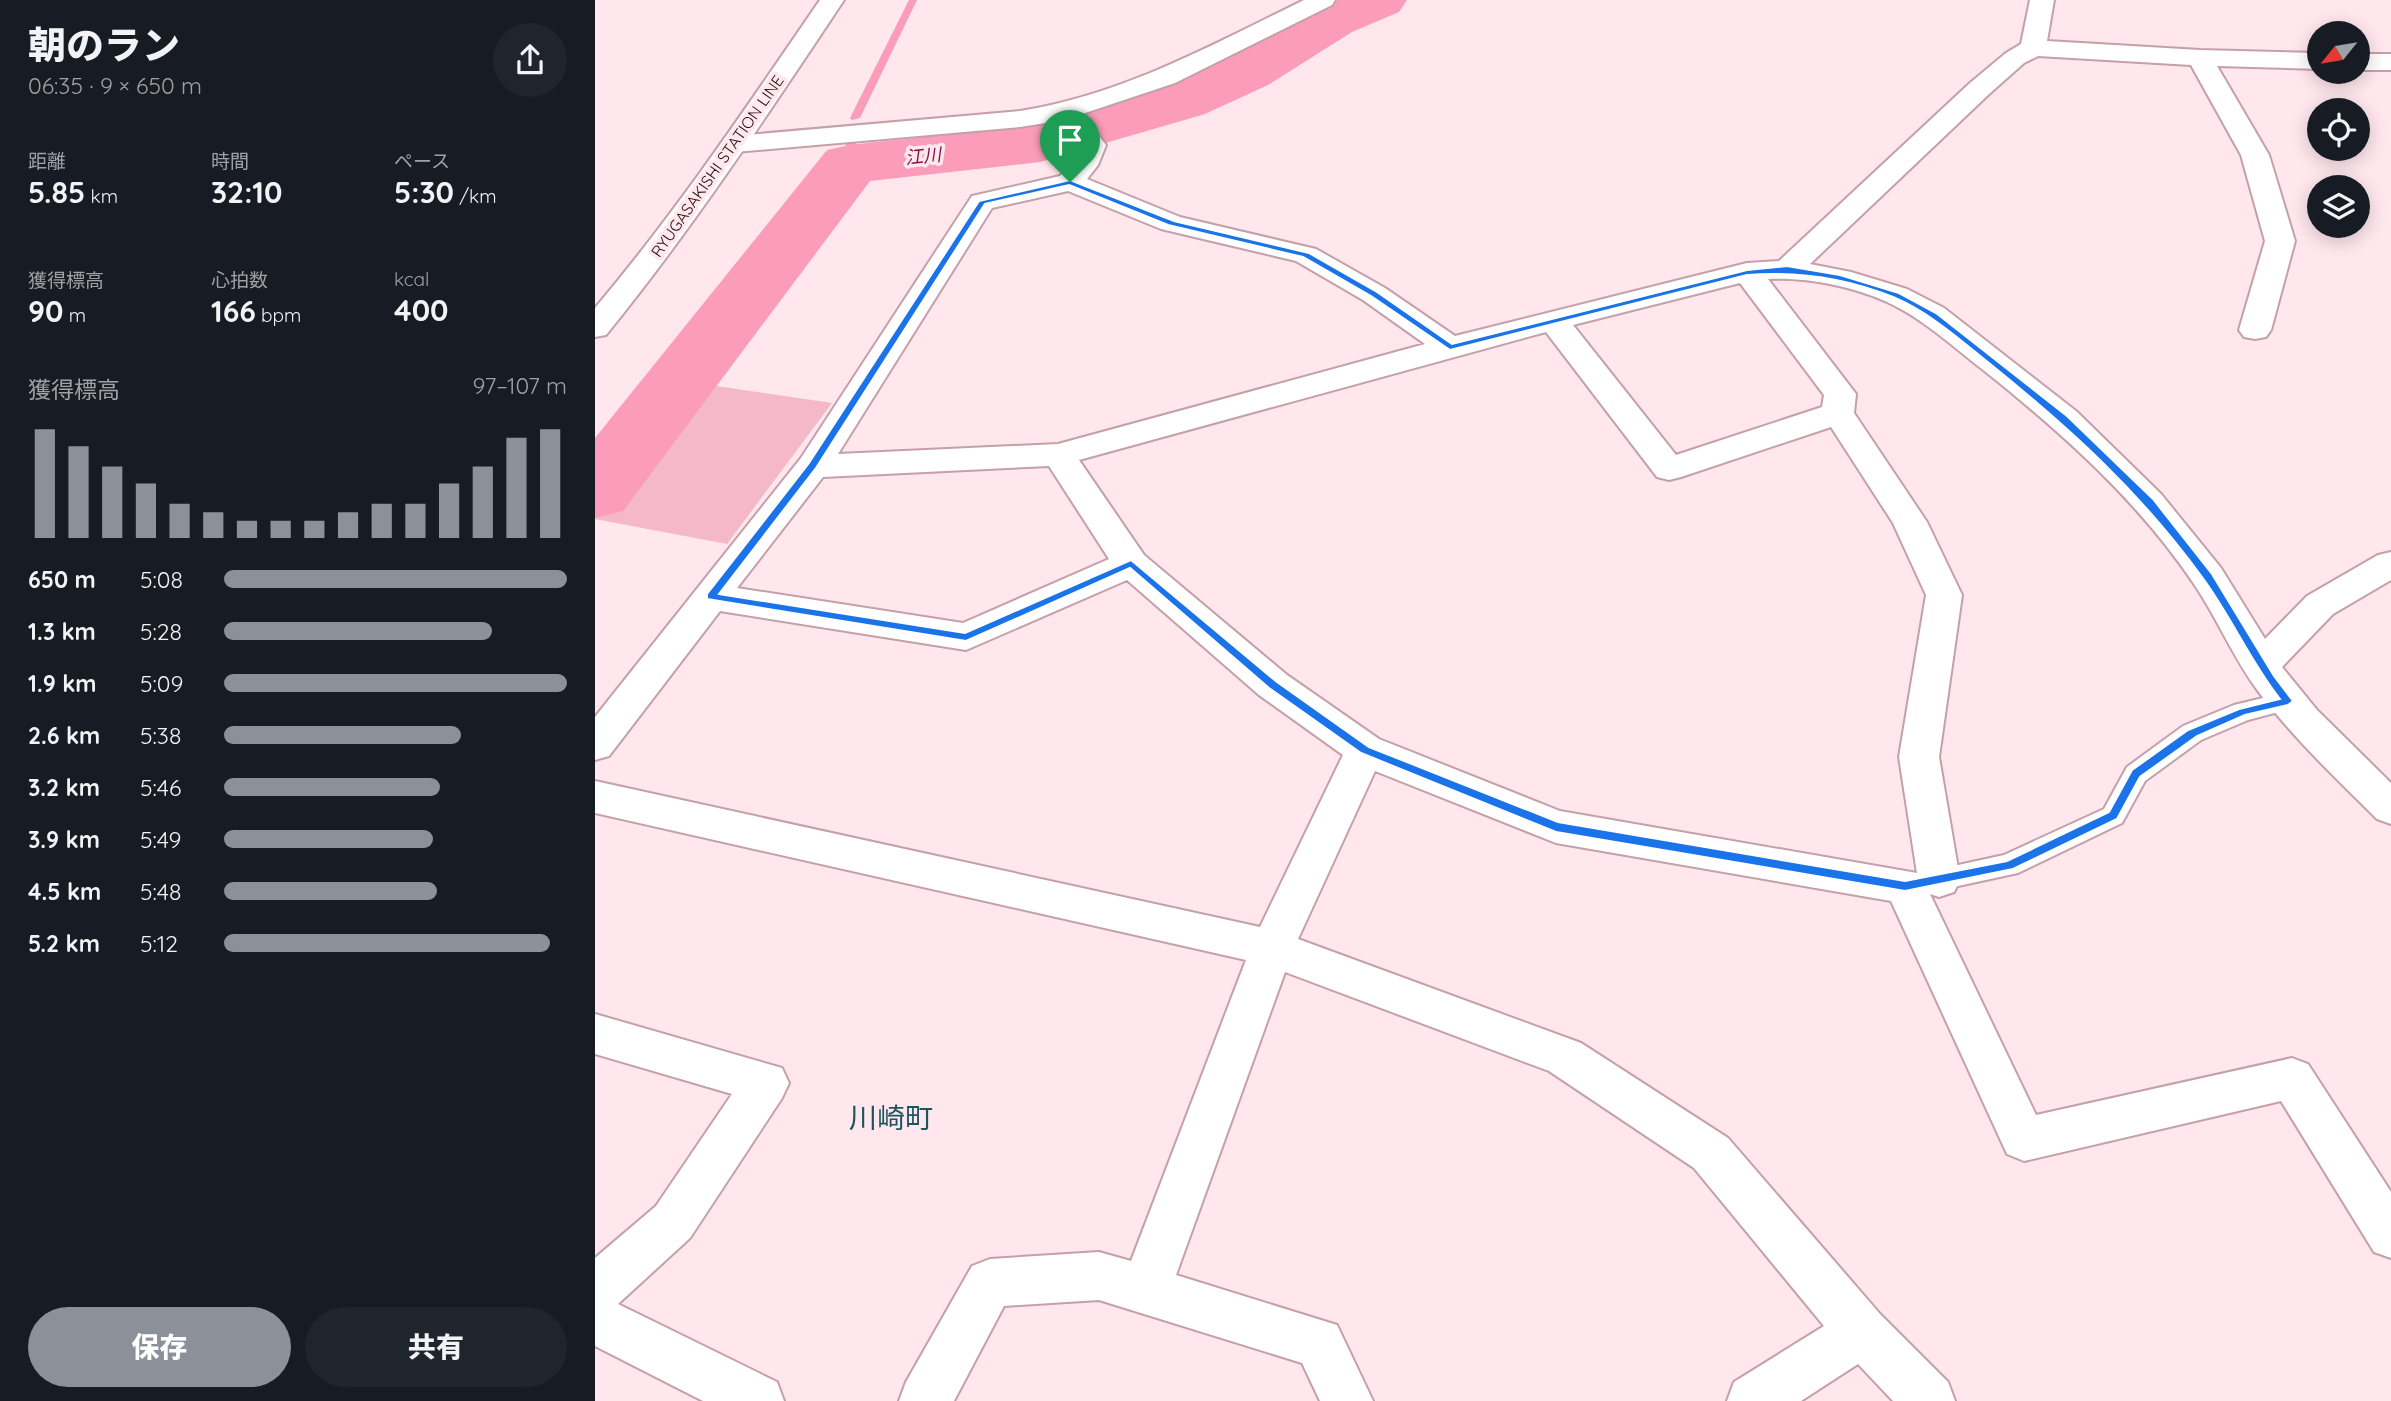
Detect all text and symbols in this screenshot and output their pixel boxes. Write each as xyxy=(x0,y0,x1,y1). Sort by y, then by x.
text: 朝のラン xyxy=(28,21,180,69)
north arrow xyxy=(2307,21,2369,84)
map controls xyxy=(2307,21,2370,238)
button: share xyxy=(493,23,567,97)
text: 06:35 · 9 × 650 m xyxy=(28,71,202,100)
street label: RYUGASAKISHI STATION LINE xyxy=(646,71,788,261)
button: locate xyxy=(2307,98,2370,161)
pin xyxy=(1040,110,1100,182)
icon: arrive xyxy=(1051,121,1089,159)
water label: 江川 xyxy=(904,142,944,169)
text: 距離 xyxy=(28,149,66,173)
text: 時間 xyxy=(211,149,249,173)
text: ペース xyxy=(394,149,450,173)
text: 5.85 xyxy=(28,173,85,211)
text: 32:10 xyxy=(211,173,282,211)
text: 5:30 xyxy=(394,173,454,211)
button: layers xyxy=(2307,175,2370,238)
text: km xyxy=(85,184,118,208)
text: /km xyxy=(454,184,497,208)
text: kcal xyxy=(394,267,429,291)
text: 獲得標高 xyxy=(28,268,104,292)
text: 心拍数 xyxy=(211,268,268,292)
text: 400 xyxy=(394,291,448,329)
text: 90 xyxy=(28,292,63,330)
text: 166 xyxy=(211,292,256,330)
text: m xyxy=(63,303,86,327)
text: bpm xyxy=(256,303,301,327)
text: 97–107 m xyxy=(472,371,567,400)
text: 獲得標高 xyxy=(28,375,120,404)
text: 650 m xyxy=(28,565,96,594)
text: 5:08 xyxy=(140,565,183,594)
text: 1.3 km xyxy=(28,617,96,646)
text: 5:28 xyxy=(140,617,182,646)
text: 1.9 km xyxy=(28,669,96,698)
text: 5:09 xyxy=(140,669,183,698)
text: 2.6 km xyxy=(28,721,100,750)
text: 5:38 xyxy=(140,721,181,750)
text: 3.2 km xyxy=(28,773,100,802)
text: 5:46 xyxy=(140,773,181,802)
text: 3.9 km xyxy=(28,825,100,854)
text: 5:49 xyxy=(140,825,181,854)
text: 4.5 km xyxy=(28,877,101,906)
text: 5:48 xyxy=(140,877,181,906)
text: 5.2 km xyxy=(28,929,100,958)
text: 5:12 xyxy=(140,929,178,958)
district label: 川崎町 xyxy=(849,1100,933,1135)
button: 保存 xyxy=(28,1307,291,1387)
button: 共有 xyxy=(305,1307,567,1387)

